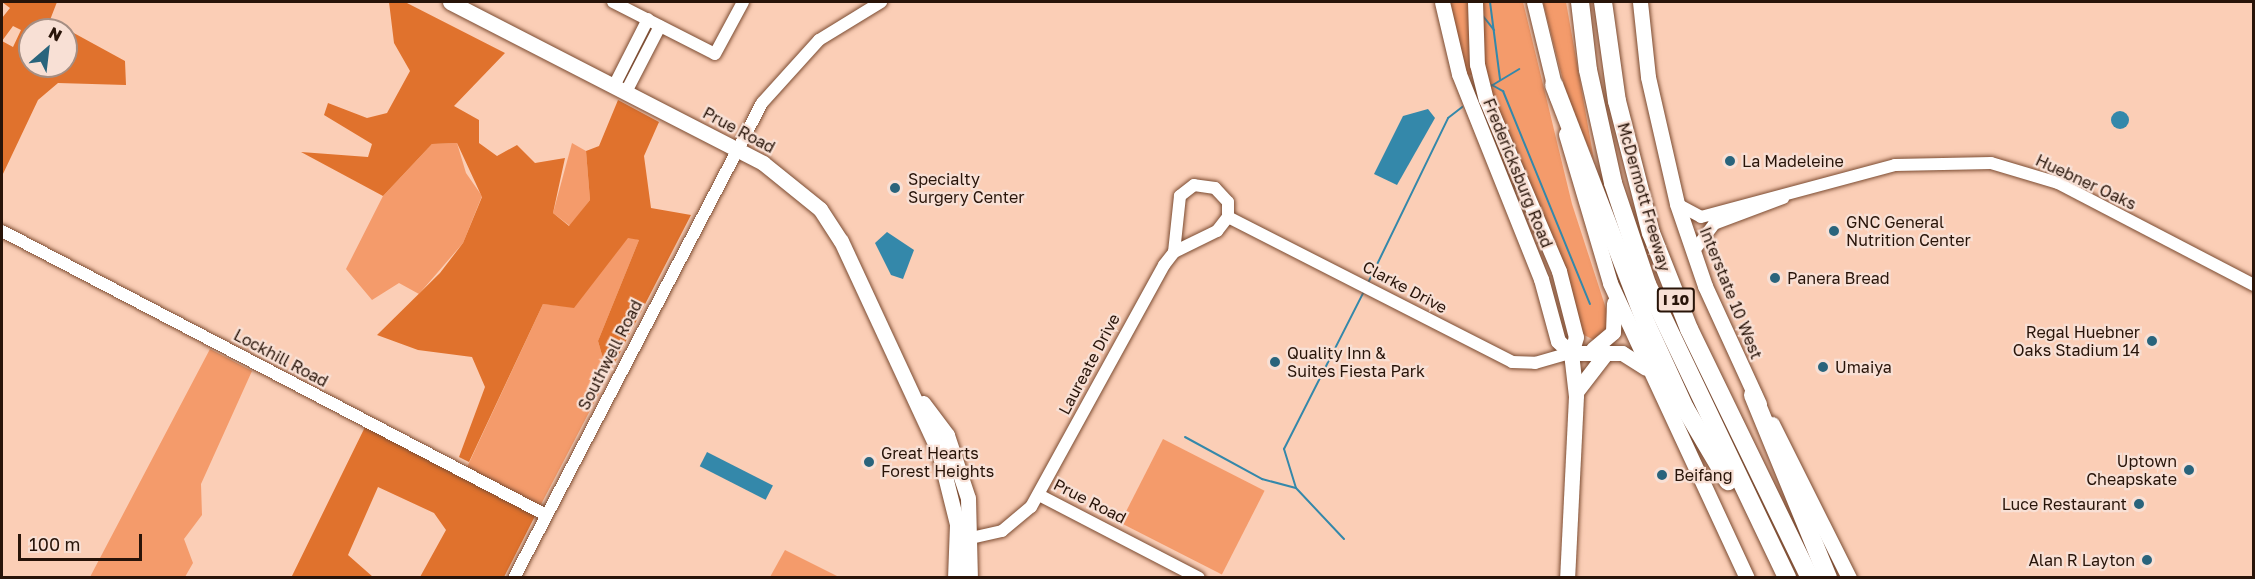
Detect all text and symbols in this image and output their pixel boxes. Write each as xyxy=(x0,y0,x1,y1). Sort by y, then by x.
north arrow xyxy=(18,18,78,78)
text: N xyxy=(45,22,66,46)
street label: Fredericksburg Road xyxy=(1479,96,1557,250)
street label: Prue Road xyxy=(700,103,778,157)
street label: McDermott Freeway xyxy=(1614,120,1674,274)
street label: Huebner Oaks xyxy=(2033,150,2139,214)
place label: La Madeleine xyxy=(1742,151,1844,171)
marker: La Madeleine xyxy=(1723,154,1737,168)
place label: Specialty Surgery Center xyxy=(908,169,1025,207)
marker: Specialty Surgery Center xyxy=(886,179,904,197)
place label: GNC General Nutrition Center xyxy=(1846,212,1971,250)
street label: Interstate 10 West xyxy=(1696,224,1766,362)
marker: GNC General Nutrition Center xyxy=(1827,224,1841,238)
street label: Clarke Drive xyxy=(1359,257,1451,317)
place label: Panera Bread xyxy=(1787,268,1890,288)
marker: Panera Bread xyxy=(1768,271,1782,285)
road number: I 10 xyxy=(1656,288,1696,312)
street label: Southwell Road xyxy=(574,297,646,413)
street label: Laureate Drive xyxy=(1054,310,1124,418)
place label: Regal Huebner Oaks Stadium 14 xyxy=(2013,322,2140,360)
street label: Lockhill Road xyxy=(231,325,331,391)
marker: Regal Huebner Oaks Stadium 14 xyxy=(2145,334,2159,348)
place label: Quality Inn & Suites Fiesta Park xyxy=(1287,343,1425,381)
marker: Quality Inn & Suites Fiesta Park xyxy=(1268,355,1282,369)
place label: Umaiya xyxy=(1835,357,1892,377)
marker: Umaiya xyxy=(1816,360,1830,374)
place label: Great Hearts Forest Heights xyxy=(881,443,994,481)
place label: Uptown Cheapskate xyxy=(2086,451,2177,489)
marker: Great Hearts Forest Heights xyxy=(862,455,876,469)
marker: Uptown Cheapskate xyxy=(2182,463,2196,477)
place label: Beifang xyxy=(1674,465,1733,485)
marker: Beifang xyxy=(1655,468,1669,482)
street label: Prue Road xyxy=(1051,475,1129,527)
place label: Luce Restaurant xyxy=(2002,494,2127,514)
marker: Luce Restaurant xyxy=(2132,497,2146,511)
scale bar xyxy=(21,522,146,560)
text: 100 m xyxy=(29,533,80,555)
place label: Alan R Layton xyxy=(2028,550,2135,570)
marker: Alan R Layton xyxy=(2140,553,2154,567)

